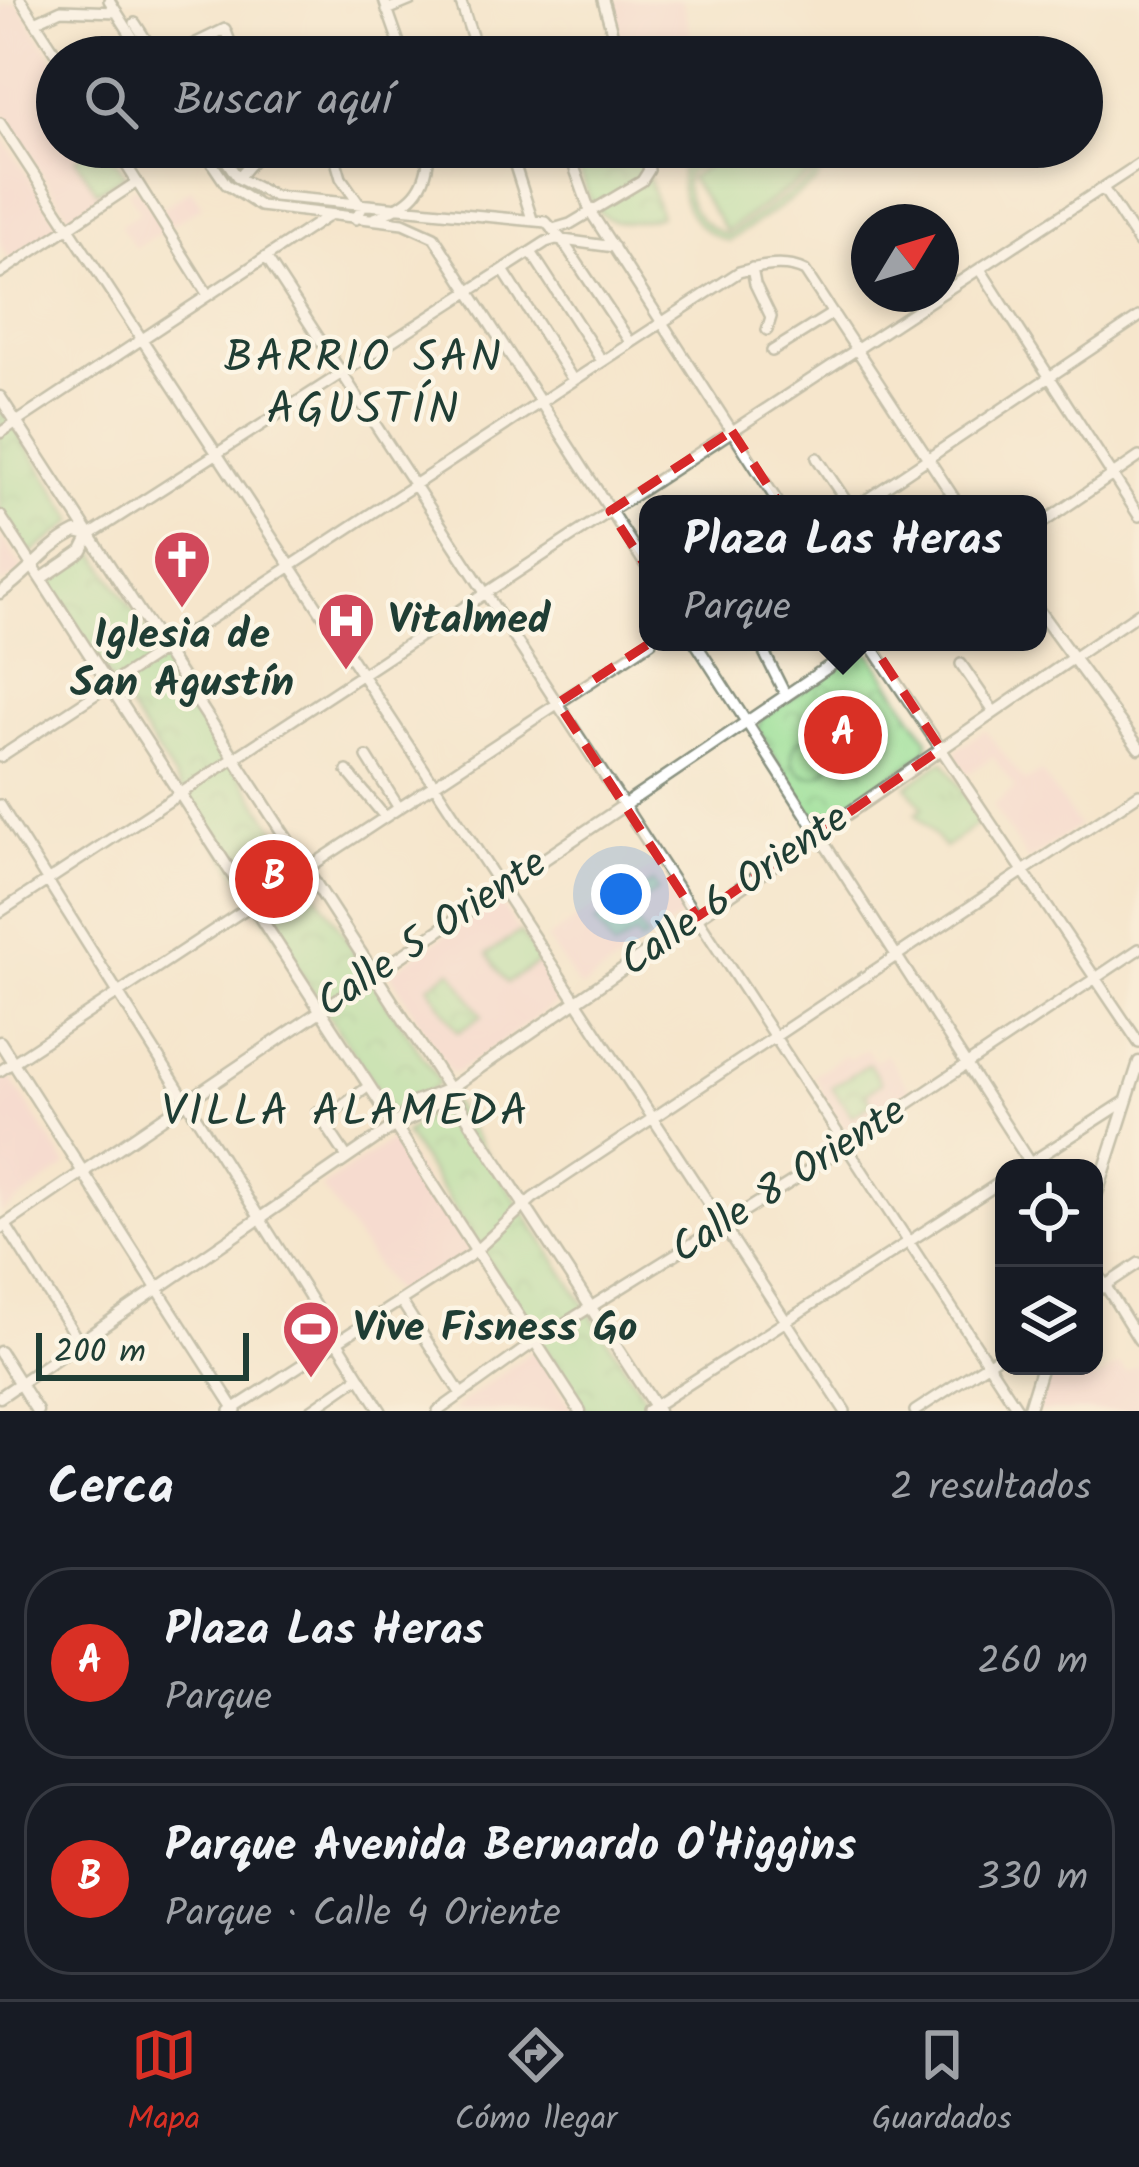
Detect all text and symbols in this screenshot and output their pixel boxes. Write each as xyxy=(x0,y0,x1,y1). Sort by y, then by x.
search box xyxy=(36,36,1103,168)
text: Buscar aquí xyxy=(174,66,392,138)
icon: search xyxy=(78,69,144,135)
north arrow xyxy=(851,204,959,312)
district label: BARRIO SAN AGUSTÍN xyxy=(224,323,504,447)
popup xyxy=(639,495,1047,651)
text: Plaza Las Heras xyxy=(684,506,1002,578)
church icon: Iglesia de San Agustín xyxy=(151,528,213,610)
text: Parque xyxy=(684,578,791,640)
place label: Vitalmed xyxy=(388,588,552,655)
hospital icon: Vitalmed xyxy=(315,590,377,672)
place label: Iglesia de San Agustín xyxy=(70,603,294,718)
pin: A xyxy=(804,690,882,780)
street label: Calle 6 Oriente xyxy=(606,787,864,995)
street label: Calle 5 Oriente xyxy=(303,832,561,1036)
pin: B xyxy=(235,834,313,924)
your location xyxy=(591,864,651,924)
district label: VILLA ALAMEDA xyxy=(162,1077,530,1149)
street label: Calle 8 Oriente xyxy=(658,1079,920,1282)
map controls xyxy=(995,1159,1103,1375)
button: locate xyxy=(995,1159,1103,1267)
button: layers xyxy=(995,1267,1103,1375)
place label: Vive Fisness Go xyxy=(353,1296,637,1363)
sports icon: Vive Fisness Go xyxy=(280,1298,342,1380)
scale bar xyxy=(36,1327,249,1380)
text: 200 m xyxy=(54,1327,146,1380)
text: Cerca xyxy=(48,1449,174,1530)
text: 2 resultados xyxy=(890,1458,1091,1520)
text: Plaza Las Heras xyxy=(165,1596,484,1668)
text: A xyxy=(78,1632,102,1694)
text: 260 m xyxy=(977,1632,1088,1694)
text: Parque xyxy=(165,1668,272,1730)
text: Parque Avenida Bernardo O'Higgins xyxy=(165,1812,856,1884)
text: B xyxy=(78,1848,102,1910)
text: 330 m xyxy=(977,1848,1088,1910)
text: Parque · Calle 4 Oriente xyxy=(165,1884,561,1946)
tab: Mapa xyxy=(127,2022,200,2147)
tab: Cómo llegar xyxy=(455,2022,617,2147)
tab: Guardados xyxy=(872,2022,1012,2147)

